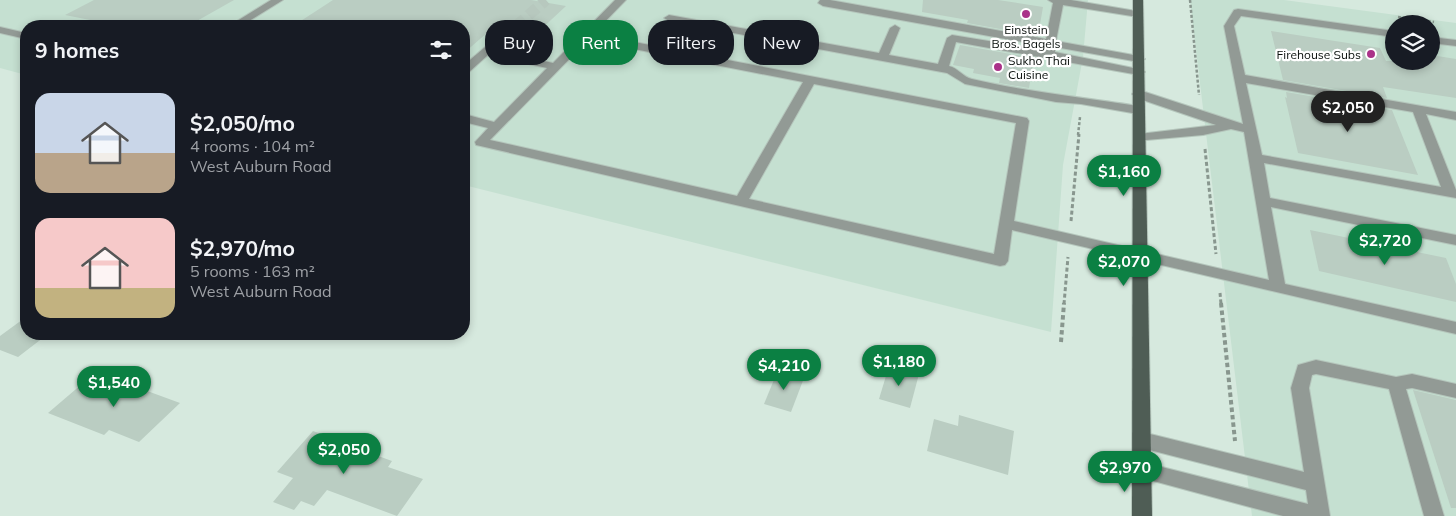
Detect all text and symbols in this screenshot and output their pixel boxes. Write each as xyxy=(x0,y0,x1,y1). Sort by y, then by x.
marker: Einstein Bros. Bagels xyxy=(1020,8,1032,20)
map controls xyxy=(1385,15,1440,70)
button: layers xyxy=(1385,15,1440,70)
chip: Buy xyxy=(485,20,553,65)
chip: Rent xyxy=(563,20,638,65)
chip: Filters xyxy=(648,20,734,65)
chip: New xyxy=(744,20,819,65)
place label: Einstein Bros. Bagels xyxy=(992,22,1061,51)
icon: filters xyxy=(427,36,455,64)
text: 9 homes xyxy=(35,37,119,63)
place label: Firehouse Subs xyxy=(1277,47,1361,62)
marker: Firehouse Subs xyxy=(1365,48,1377,60)
place label: Sukho Thai Cuisine xyxy=(1008,53,1070,82)
marker: Sukho Thai Cuisine xyxy=(992,61,1004,73)
pin: $2,050 xyxy=(1307,90,1389,133)
text: $2,050 xyxy=(1322,97,1374,117)
text: $2,050/mo xyxy=(190,110,295,136)
icon: home xyxy=(75,113,135,173)
text: 4 rooms · 104 m² xyxy=(190,136,315,156)
pin: $1,160 xyxy=(1083,154,1165,197)
text: West Auburn Road xyxy=(190,156,332,176)
text: $1,160 xyxy=(1098,161,1150,181)
pin: $2,720 xyxy=(1344,224,1426,266)
text: $2,720 xyxy=(1359,230,1411,250)
text: $2,970/mo xyxy=(190,235,295,261)
icon: home xyxy=(75,238,135,298)
pin: $2,070 xyxy=(1083,244,1165,287)
text: $2,070 xyxy=(1098,251,1150,271)
text: 5 rooms · 163 m² xyxy=(190,261,315,281)
text: West Auburn Road xyxy=(190,281,332,301)
pin: $1,180 xyxy=(858,344,940,387)
pin: $4,210 xyxy=(743,348,825,391)
text: $1,180 xyxy=(873,351,925,371)
text: $4,210 xyxy=(758,355,810,375)
pin: $1,540 xyxy=(73,366,155,408)
text: $1,540 xyxy=(88,372,140,392)
pin: $2,050 xyxy=(303,432,385,475)
text: $2,050 xyxy=(318,439,370,459)
pin: $2,970 xyxy=(1084,450,1166,493)
text: $2,970 xyxy=(1099,457,1151,477)

